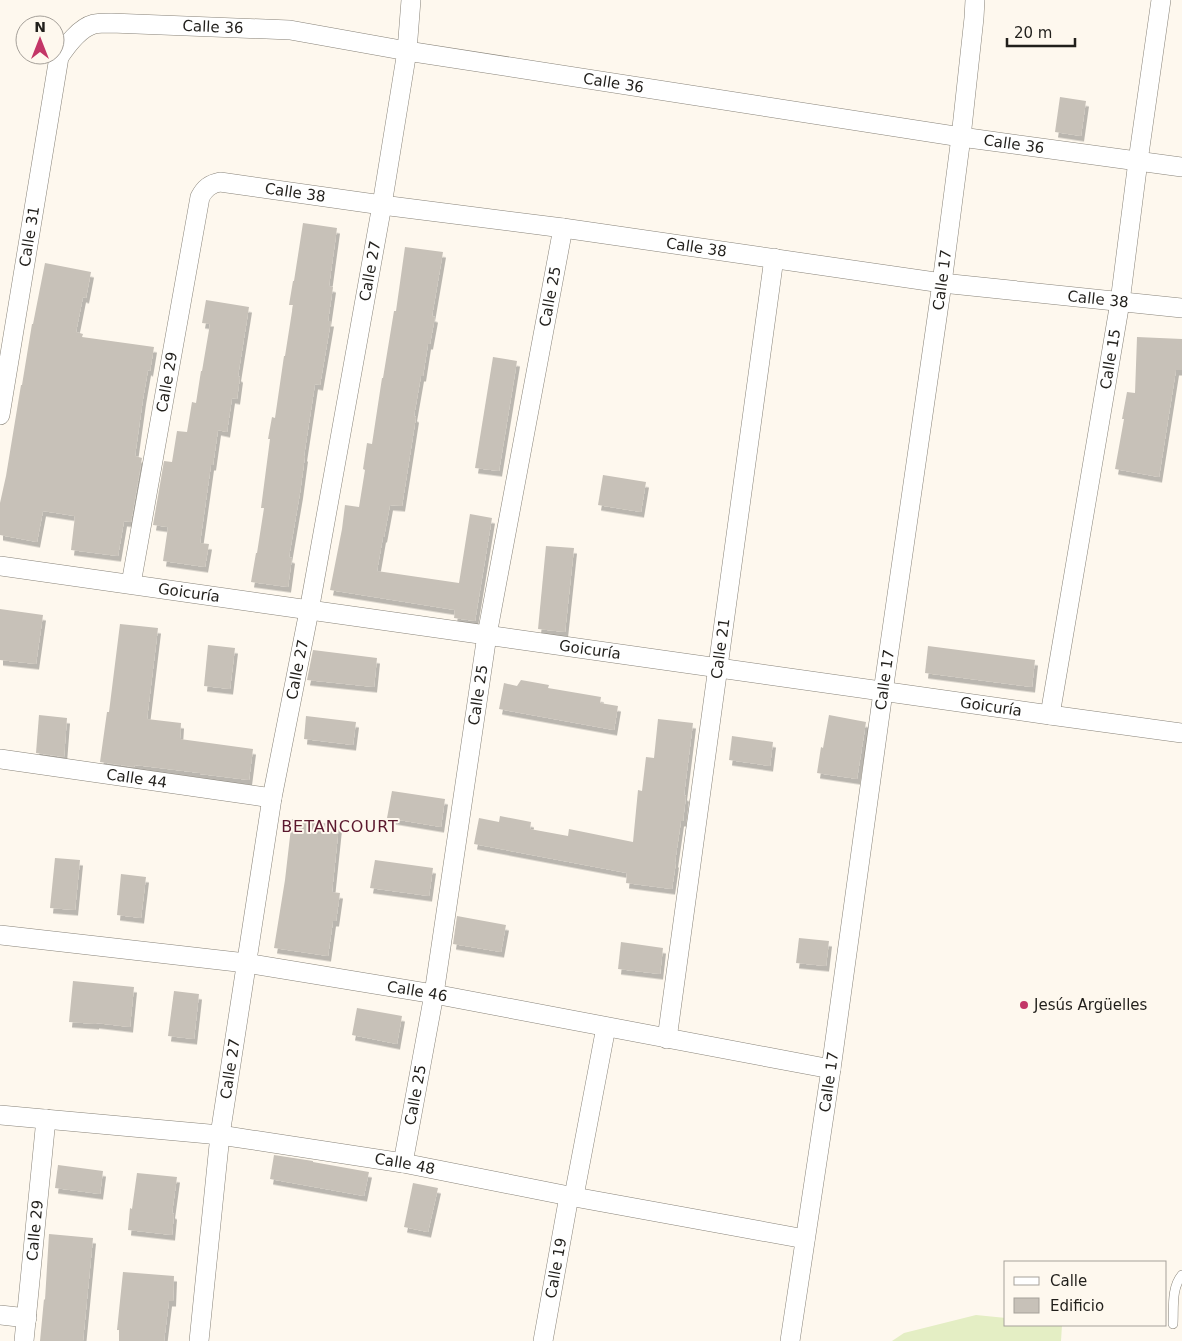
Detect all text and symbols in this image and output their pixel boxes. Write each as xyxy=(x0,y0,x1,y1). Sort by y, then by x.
north arrow xyxy=(15,15,65,65)
scale bar xyxy=(1007,15,1074,47)
street label: Calle 36 xyxy=(182,17,244,37)
text: N xyxy=(34,19,46,35)
text: 20 m xyxy=(1014,24,1052,42)
street label: Calle 36 xyxy=(582,69,645,97)
street label: Calle 36 xyxy=(982,131,1045,157)
street label: Calle 38 xyxy=(264,179,327,206)
street label: Calle 31 xyxy=(16,205,43,268)
street label: Calle 38 xyxy=(665,234,728,261)
street label: Calle 27 xyxy=(356,239,384,303)
street label: Calle 17 xyxy=(929,248,955,311)
street label: Calle 25 xyxy=(536,265,565,328)
street label: Calle 38 xyxy=(1067,287,1129,311)
street label: Calle 15 xyxy=(1096,327,1124,391)
street label: Calle 29 xyxy=(153,351,181,414)
street label: Goicuría xyxy=(157,580,221,606)
street label: Calle 21 xyxy=(707,617,734,680)
street label: Goicuría xyxy=(558,636,622,663)
street label: Calle 27 xyxy=(283,638,312,701)
street label: Calle 17 xyxy=(872,648,898,711)
street label: Calle 25 xyxy=(465,664,492,727)
street label: Goicuría xyxy=(959,693,1023,720)
street label: Calle 44 xyxy=(105,765,168,792)
district label: BETANCOURT xyxy=(281,817,399,836)
street label: Calle 46 xyxy=(385,977,449,1005)
place label: Jesús Argüelles xyxy=(1033,996,1148,1014)
marker: Jesús Argüelles xyxy=(1018,999,1030,1011)
street label: Calle 27 xyxy=(217,1037,244,1100)
street label: Calle 17 xyxy=(816,1050,842,1113)
street label: Calle 25 xyxy=(401,1063,430,1127)
street label: Calle 48 xyxy=(373,1150,437,1178)
street label: Calle 29 xyxy=(23,1199,47,1262)
street label: Calle 19 xyxy=(542,1236,570,1300)
legend xyxy=(1004,1261,1167,1326)
text: Calle xyxy=(1050,1272,1087,1290)
text: Edificio xyxy=(1050,1297,1104,1315)

